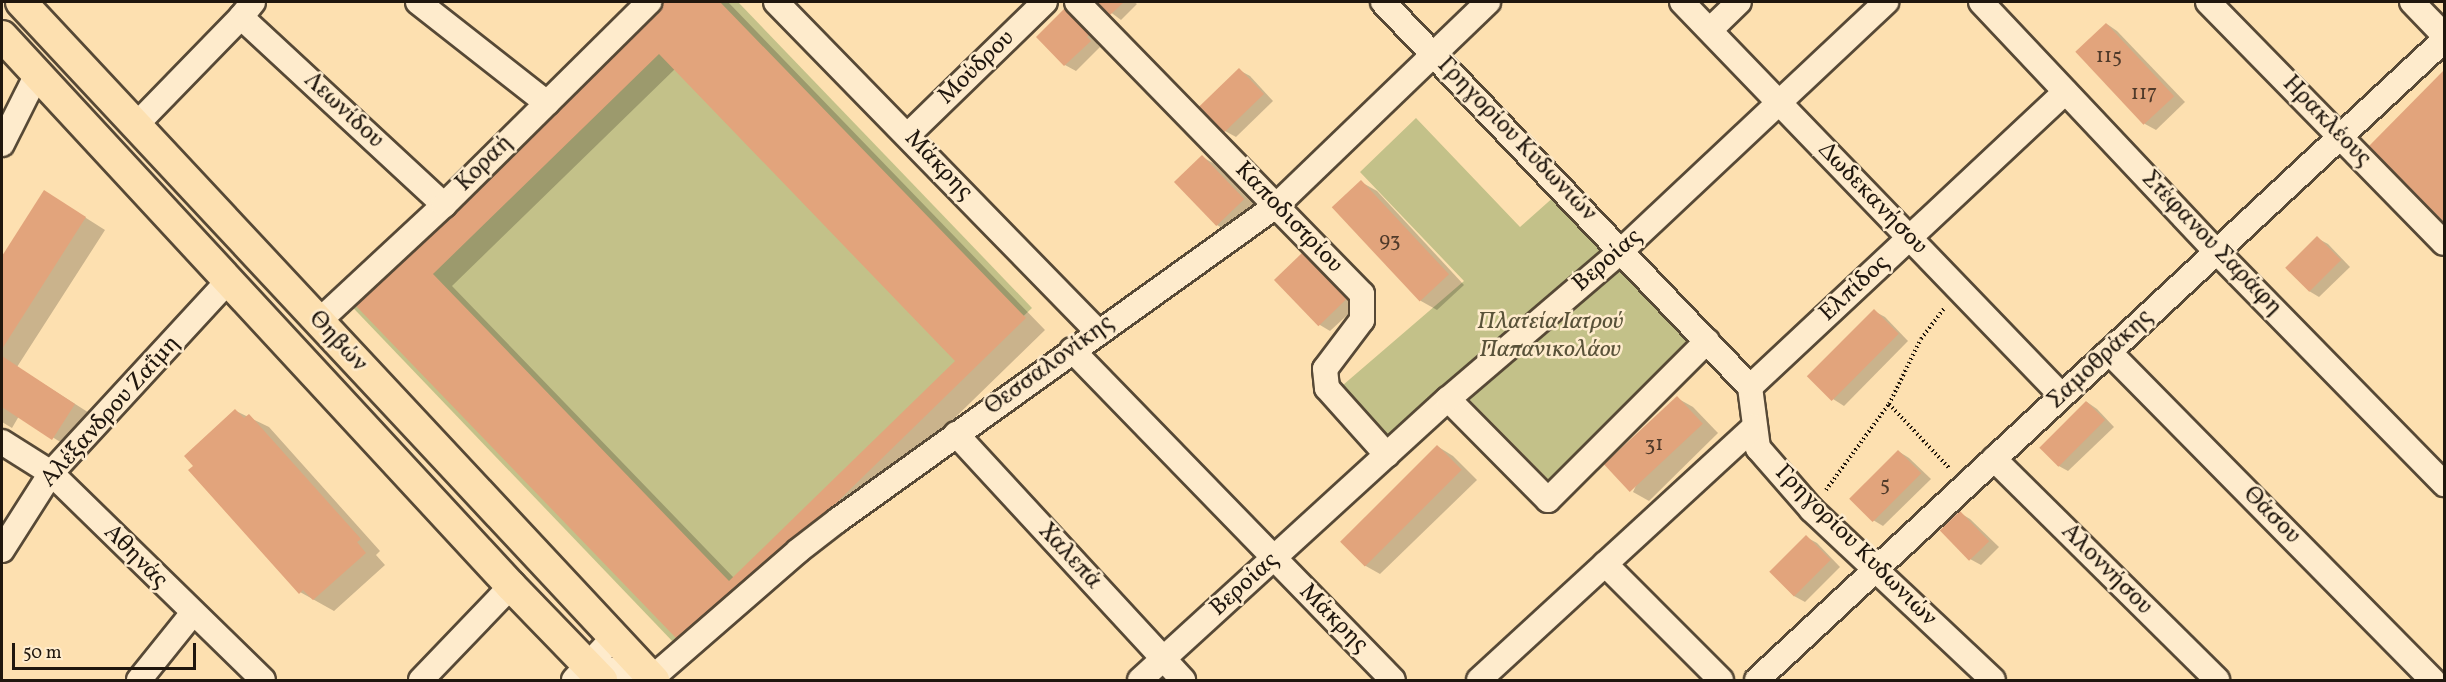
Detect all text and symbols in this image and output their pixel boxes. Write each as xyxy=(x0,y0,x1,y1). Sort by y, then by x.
street label: Μούδρου xyxy=(933,25,1021,111)
house number: 115 xyxy=(2096,44,2122,70)
street label: Γρηγορίου Κυδωνιών xyxy=(1430,52,1602,228)
street label: Λεωνίδου xyxy=(297,67,389,155)
street label: Ηρακλέους xyxy=(2275,70,2377,174)
house number: 117 xyxy=(2131,81,2157,107)
street label: Μάκρης xyxy=(898,125,978,207)
street label: Κοραή xyxy=(451,130,519,198)
street label: Δωδεκανήσου xyxy=(1811,137,1933,261)
street label: Καποδιστρίου xyxy=(1228,156,1348,280)
street label: Στέφανου Σαράφη xyxy=(2134,165,2288,323)
street label: Βεροίας xyxy=(1567,223,1649,299)
house number: 93 xyxy=(1379,228,1401,254)
street label: Ελπίδος xyxy=(1814,249,1896,329)
street label: Σαμοθράκης xyxy=(2042,304,2160,416)
street label: Θηβών xyxy=(302,306,372,378)
park label: Πλατεία Ιατρού Παπανικολάου xyxy=(1477,309,1623,365)
street label: Θεσσαλονίκης xyxy=(980,310,1120,422)
street label: Αλέξανδρου Ζαΐμη xyxy=(35,330,187,494)
house number: 31 xyxy=(1645,432,1663,458)
street label: Γρηγορίου Κυδωνιών xyxy=(1768,459,1942,633)
house number: 5 xyxy=(1880,472,1890,498)
street label: Θάσου xyxy=(2236,481,2306,551)
street label: Χαλεπά xyxy=(1031,518,1107,596)
street label: Αλοννήσου xyxy=(2054,518,2158,622)
street label: Αθηνάς xyxy=(97,519,173,595)
street label: Βεροίας xyxy=(1205,547,1285,623)
street label: Μάκρης xyxy=(1292,578,1374,660)
scale bar xyxy=(15,631,200,669)
text: 50 m xyxy=(23,641,62,666)

